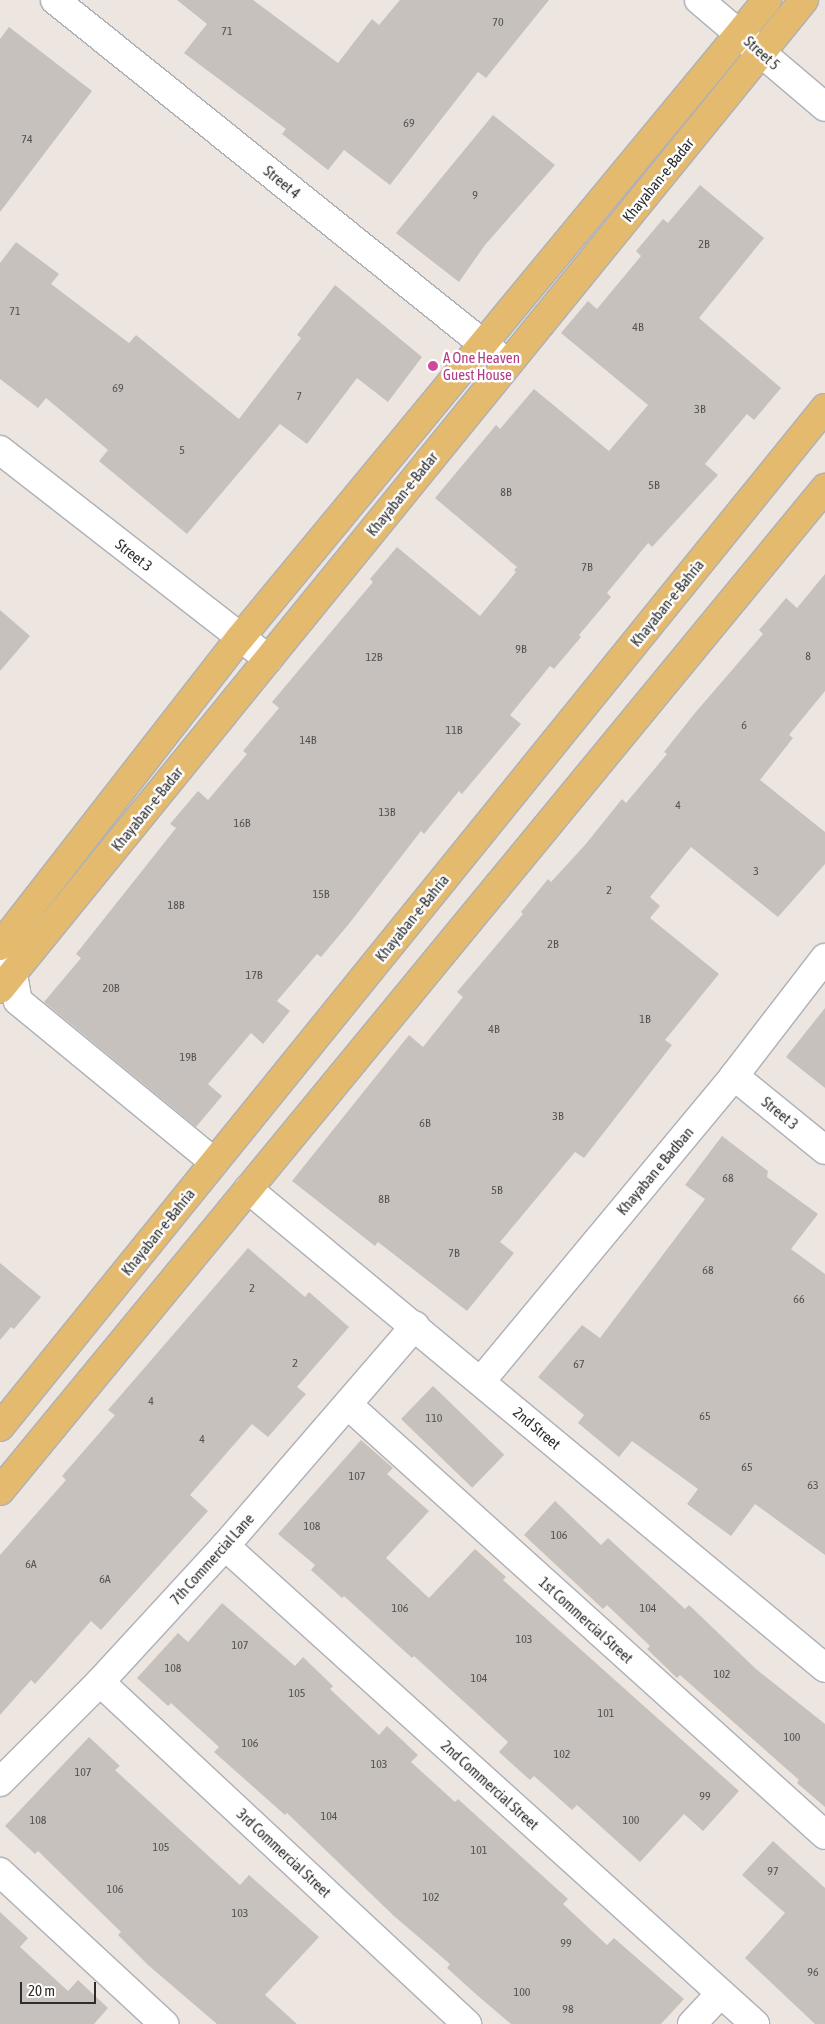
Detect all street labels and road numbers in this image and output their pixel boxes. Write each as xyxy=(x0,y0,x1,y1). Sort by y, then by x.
street label: Street 5 xyxy=(740,32,784,74)
street label: Khayaban-e-Badar xyxy=(619,134,697,226)
street label: Street 4 xyxy=(260,162,304,202)
street label: Khayaban-e-Badar xyxy=(363,448,441,540)
street label: Street 3 xyxy=(112,535,156,575)
street label: Khayaban-e-Bahria xyxy=(626,556,708,650)
street label: Khayaban-e-Badar xyxy=(108,763,186,855)
street label: Khayaban-e-Bahria xyxy=(371,871,453,965)
street label: Street 3 xyxy=(758,1093,802,1133)
street label: Khayaban e Badban xyxy=(613,1123,697,1219)
street label: Khayaban-e-Bahria xyxy=(117,1185,199,1279)
street label: 2nd Street xyxy=(510,1403,564,1453)
street label: 7th Commercial Lane xyxy=(166,1510,258,1608)
street label: 1st Commercial Street xyxy=(535,1573,637,1667)
street label: 2nd Commercial Street xyxy=(438,1736,542,1834)
street label: 3rd Commercial Street xyxy=(233,1805,335,1901)

